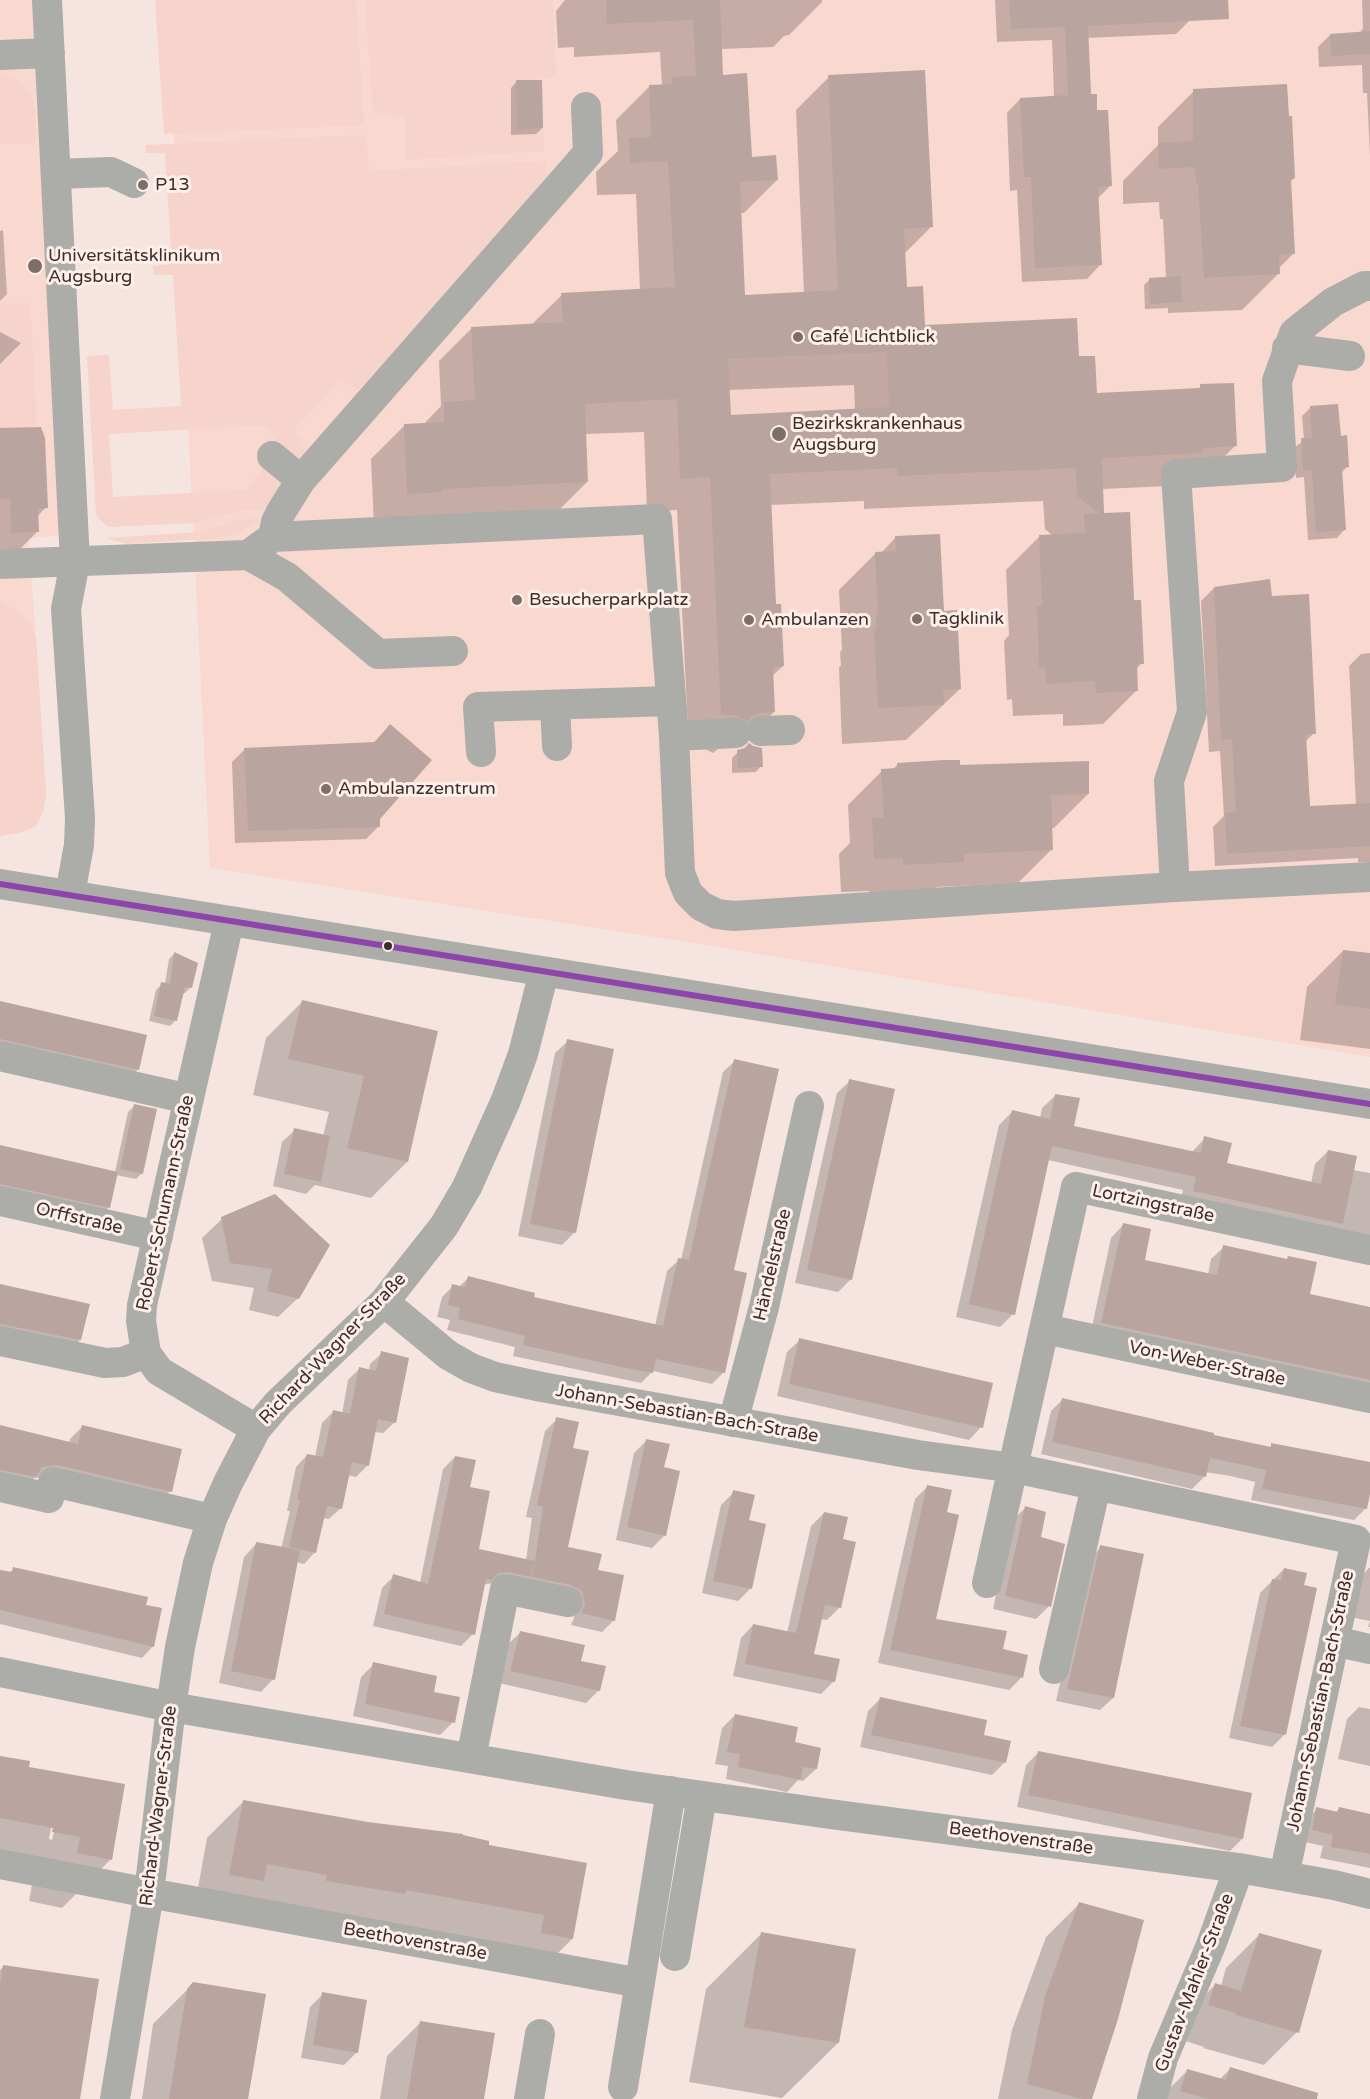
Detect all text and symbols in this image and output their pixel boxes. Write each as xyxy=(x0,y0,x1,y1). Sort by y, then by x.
place label: P13 xyxy=(155,174,190,196)
marker: P13 xyxy=(136,178,150,192)
place label: Universitätsklinikum Augsburg xyxy=(48,245,220,288)
marker: Universitätsklinikum Augsburg xyxy=(26,257,44,275)
place label: Café Lichtblick xyxy=(810,326,935,348)
marker: Café Lichtblick xyxy=(791,330,805,344)
place label: Bezirkskrankenhaus Augsburg xyxy=(792,413,962,456)
marker: Bezirkskrankenhaus Augsburg xyxy=(770,425,788,443)
place label: Besucherparkplatz xyxy=(529,589,689,611)
marker: Besucherparkplatz xyxy=(510,593,524,607)
place label: Tagklinik xyxy=(929,608,1004,630)
place label: Ambulanzen xyxy=(761,609,869,631)
marker: Tagklinik xyxy=(910,612,924,626)
marker: Ambulanzen xyxy=(742,613,756,627)
place label: Ambulanzzentrum xyxy=(338,778,496,800)
marker: Ambulanzzentrum xyxy=(319,782,333,796)
unlabelled marker xyxy=(382,940,394,952)
street label: Robert-Schumann-Straße xyxy=(133,1093,199,1313)
street label: Lortzingstraße xyxy=(1090,1181,1216,1227)
street label: Orffstraße xyxy=(33,1198,125,1240)
street label: Händelstraße xyxy=(750,1207,796,1323)
street label: Richard-Wagner-Straße xyxy=(255,1269,411,1429)
street label: Von-Weber-Straße xyxy=(1127,1337,1287,1391)
street label: Johann-Sebastian-Bach-Straße xyxy=(554,1380,820,1448)
street label: Johann-Sebastian-Bach-Straße xyxy=(1283,1569,1359,1833)
street label: Richard-Wagner-Straße xyxy=(136,1704,182,1908)
street label: Beethovenstraße xyxy=(947,1818,1095,1860)
street label: Gustav-Mahler-Straße xyxy=(1151,1891,1239,2075)
street label: Beethovenstraße xyxy=(341,1919,489,1965)

